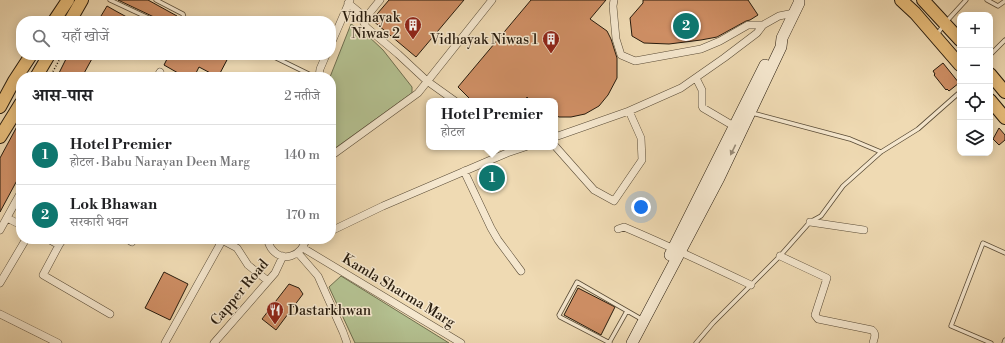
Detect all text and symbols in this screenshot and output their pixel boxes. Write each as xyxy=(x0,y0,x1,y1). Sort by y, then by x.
place label: Vidhayak Niwas 2 xyxy=(341,9,401,43)
pin: 2 xyxy=(673,11,699,41)
map controls xyxy=(957,12,993,156)
button: + xyxy=(957,12,993,48)
building icon: Vidhayak Niwas 2 xyxy=(403,15,423,40)
search box xyxy=(16,16,336,60)
icon: search xyxy=(30,27,52,49)
text: यहाँ खोजें xyxy=(62,27,109,46)
building icon: Vidhayak Niwas 1 xyxy=(541,29,561,54)
place label: Vidhayak Niwas 1 xyxy=(429,31,538,49)
button: − xyxy=(957,48,993,84)
button: locate xyxy=(957,84,993,120)
text: आस-पास xyxy=(32,85,93,107)
text: 2 नतीजे xyxy=(284,88,320,104)
popup xyxy=(426,98,558,150)
text: Hotel Premier xyxy=(441,105,543,124)
button: layers xyxy=(957,120,993,156)
text: होटल xyxy=(441,124,465,140)
text: Hotel Premier xyxy=(70,135,172,154)
one-way arrow xyxy=(730,144,736,155)
text: 1 xyxy=(42,147,48,163)
text: 140 m xyxy=(284,147,320,163)
text: होटल · Babu Narayan Deen Marg xyxy=(70,154,250,170)
pin: 1 xyxy=(479,163,505,193)
text: Lok Bhawan xyxy=(70,195,157,214)
your location xyxy=(631,197,651,217)
text: 2 xyxy=(41,207,49,223)
text: 170 m xyxy=(286,207,320,223)
text: सरकारी भवन xyxy=(70,214,128,230)
street label: Kamla Sharma Marg xyxy=(339,250,459,332)
street label: Capper Road xyxy=(207,256,273,330)
restaurant icon: Dastarkhwan xyxy=(265,300,285,325)
place label: Dastarkhwan xyxy=(288,302,372,320)

